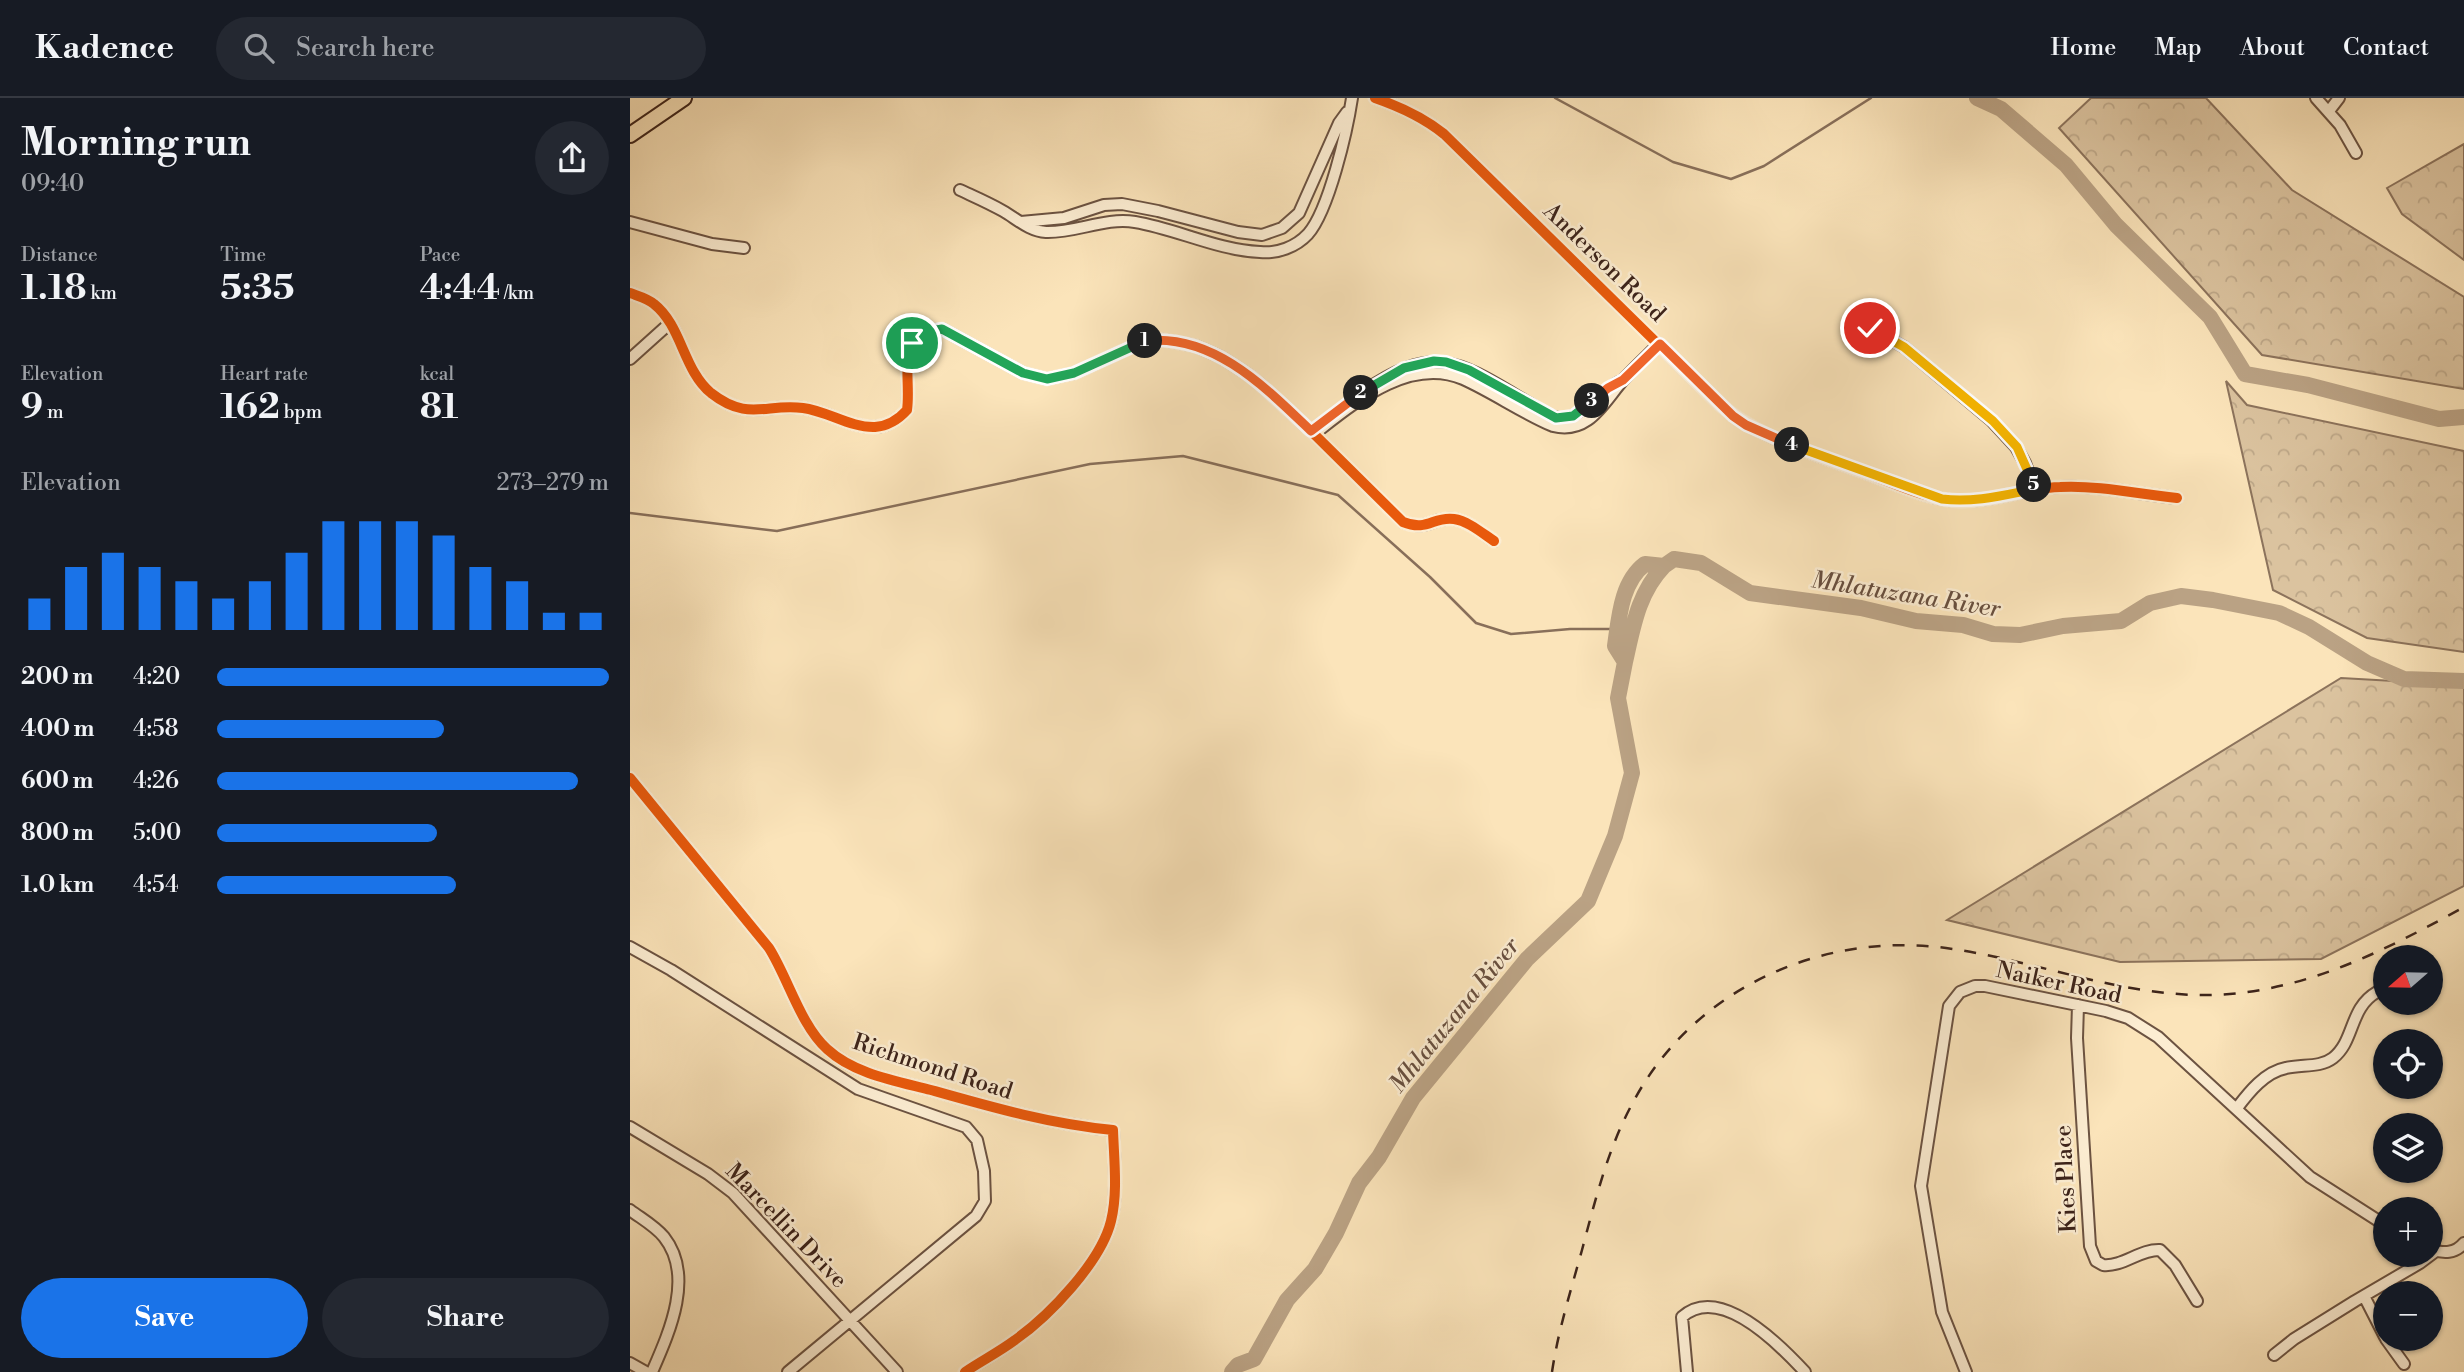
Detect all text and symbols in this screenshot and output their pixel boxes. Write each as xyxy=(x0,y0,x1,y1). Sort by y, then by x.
search box xyxy=(216,17,706,80)
text: Kadence xyxy=(35,28,174,69)
icon: search xyxy=(240,29,278,67)
text: Search here xyxy=(296,32,435,64)
text: Home xyxy=(2051,33,2116,63)
text: Map xyxy=(2154,33,2202,63)
text: About xyxy=(2240,33,2305,63)
text: Contact xyxy=(2343,33,2429,63)
text: Morning run xyxy=(21,120,251,167)
button: share xyxy=(535,121,609,195)
text: 09:40 xyxy=(21,170,84,198)
street label: Anderson Road xyxy=(1537,197,1671,328)
text: Distance xyxy=(21,243,98,267)
text: Time xyxy=(220,243,266,267)
text: Pace xyxy=(420,243,460,267)
text: 1.18 xyxy=(21,267,87,310)
text: 5:35 xyxy=(220,267,294,310)
text: 4:44 xyxy=(420,267,500,310)
text: km xyxy=(87,281,117,305)
text: /km xyxy=(500,281,534,305)
pin xyxy=(1840,298,1900,358)
icon: check xyxy=(1851,309,1889,347)
pin xyxy=(882,313,942,373)
icon: arrive xyxy=(893,324,931,362)
pin: 1 xyxy=(1128,324,1162,358)
text: 1 xyxy=(1140,328,1149,352)
text: Elevation xyxy=(21,362,103,386)
text: Heart rate xyxy=(220,362,308,386)
text: kcal xyxy=(420,362,454,386)
pin: 2 xyxy=(1344,376,1378,410)
text: 2 xyxy=(1355,380,1366,404)
pin: 3 xyxy=(1574,384,1609,418)
text: 9 xyxy=(21,386,43,429)
text: 162 xyxy=(220,386,280,429)
text: 81 xyxy=(420,386,458,429)
text: 3 xyxy=(1586,388,1597,412)
text: m xyxy=(43,400,64,424)
text: bpm xyxy=(280,400,322,424)
pin: 4 xyxy=(1774,428,1810,462)
text: 4 xyxy=(1785,432,1798,456)
pin: 5 xyxy=(2016,468,2052,502)
text: Elevation xyxy=(21,469,121,497)
text: 273–279 m xyxy=(496,469,609,497)
text: 5 xyxy=(2028,472,2039,496)
water label: Mhlatuzana River xyxy=(1809,565,2003,625)
text: 200 m xyxy=(21,663,93,691)
text: 4:20 xyxy=(133,663,180,691)
text: 400 m xyxy=(21,715,94,743)
text: 4:58 xyxy=(133,715,179,743)
text: 600 m xyxy=(21,767,94,795)
text: 4:26 xyxy=(133,767,179,795)
text: 800 m xyxy=(21,819,94,847)
text: 5:00 xyxy=(133,819,181,847)
text: 1.0 km xyxy=(21,871,94,899)
text: 4:54 xyxy=(133,871,179,899)
water label: Mhlatuzana River xyxy=(1383,931,1527,1099)
north arrow xyxy=(2373,945,2443,1015)
map controls xyxy=(2373,945,2443,1351)
street label: Naiker Road xyxy=(1994,956,2124,1010)
street label: Richmond Road xyxy=(849,1028,1016,1106)
button: locate xyxy=(2373,1029,2443,1099)
button: layers xyxy=(2373,1113,2443,1183)
street label: Kies Place xyxy=(2049,1124,2083,1234)
street label: Marcellin Drive xyxy=(720,1157,853,1294)
button: + xyxy=(2373,1197,2443,1267)
button: Save xyxy=(21,1278,308,1358)
button: Share xyxy=(322,1278,609,1358)
button: − xyxy=(2373,1281,2443,1351)

